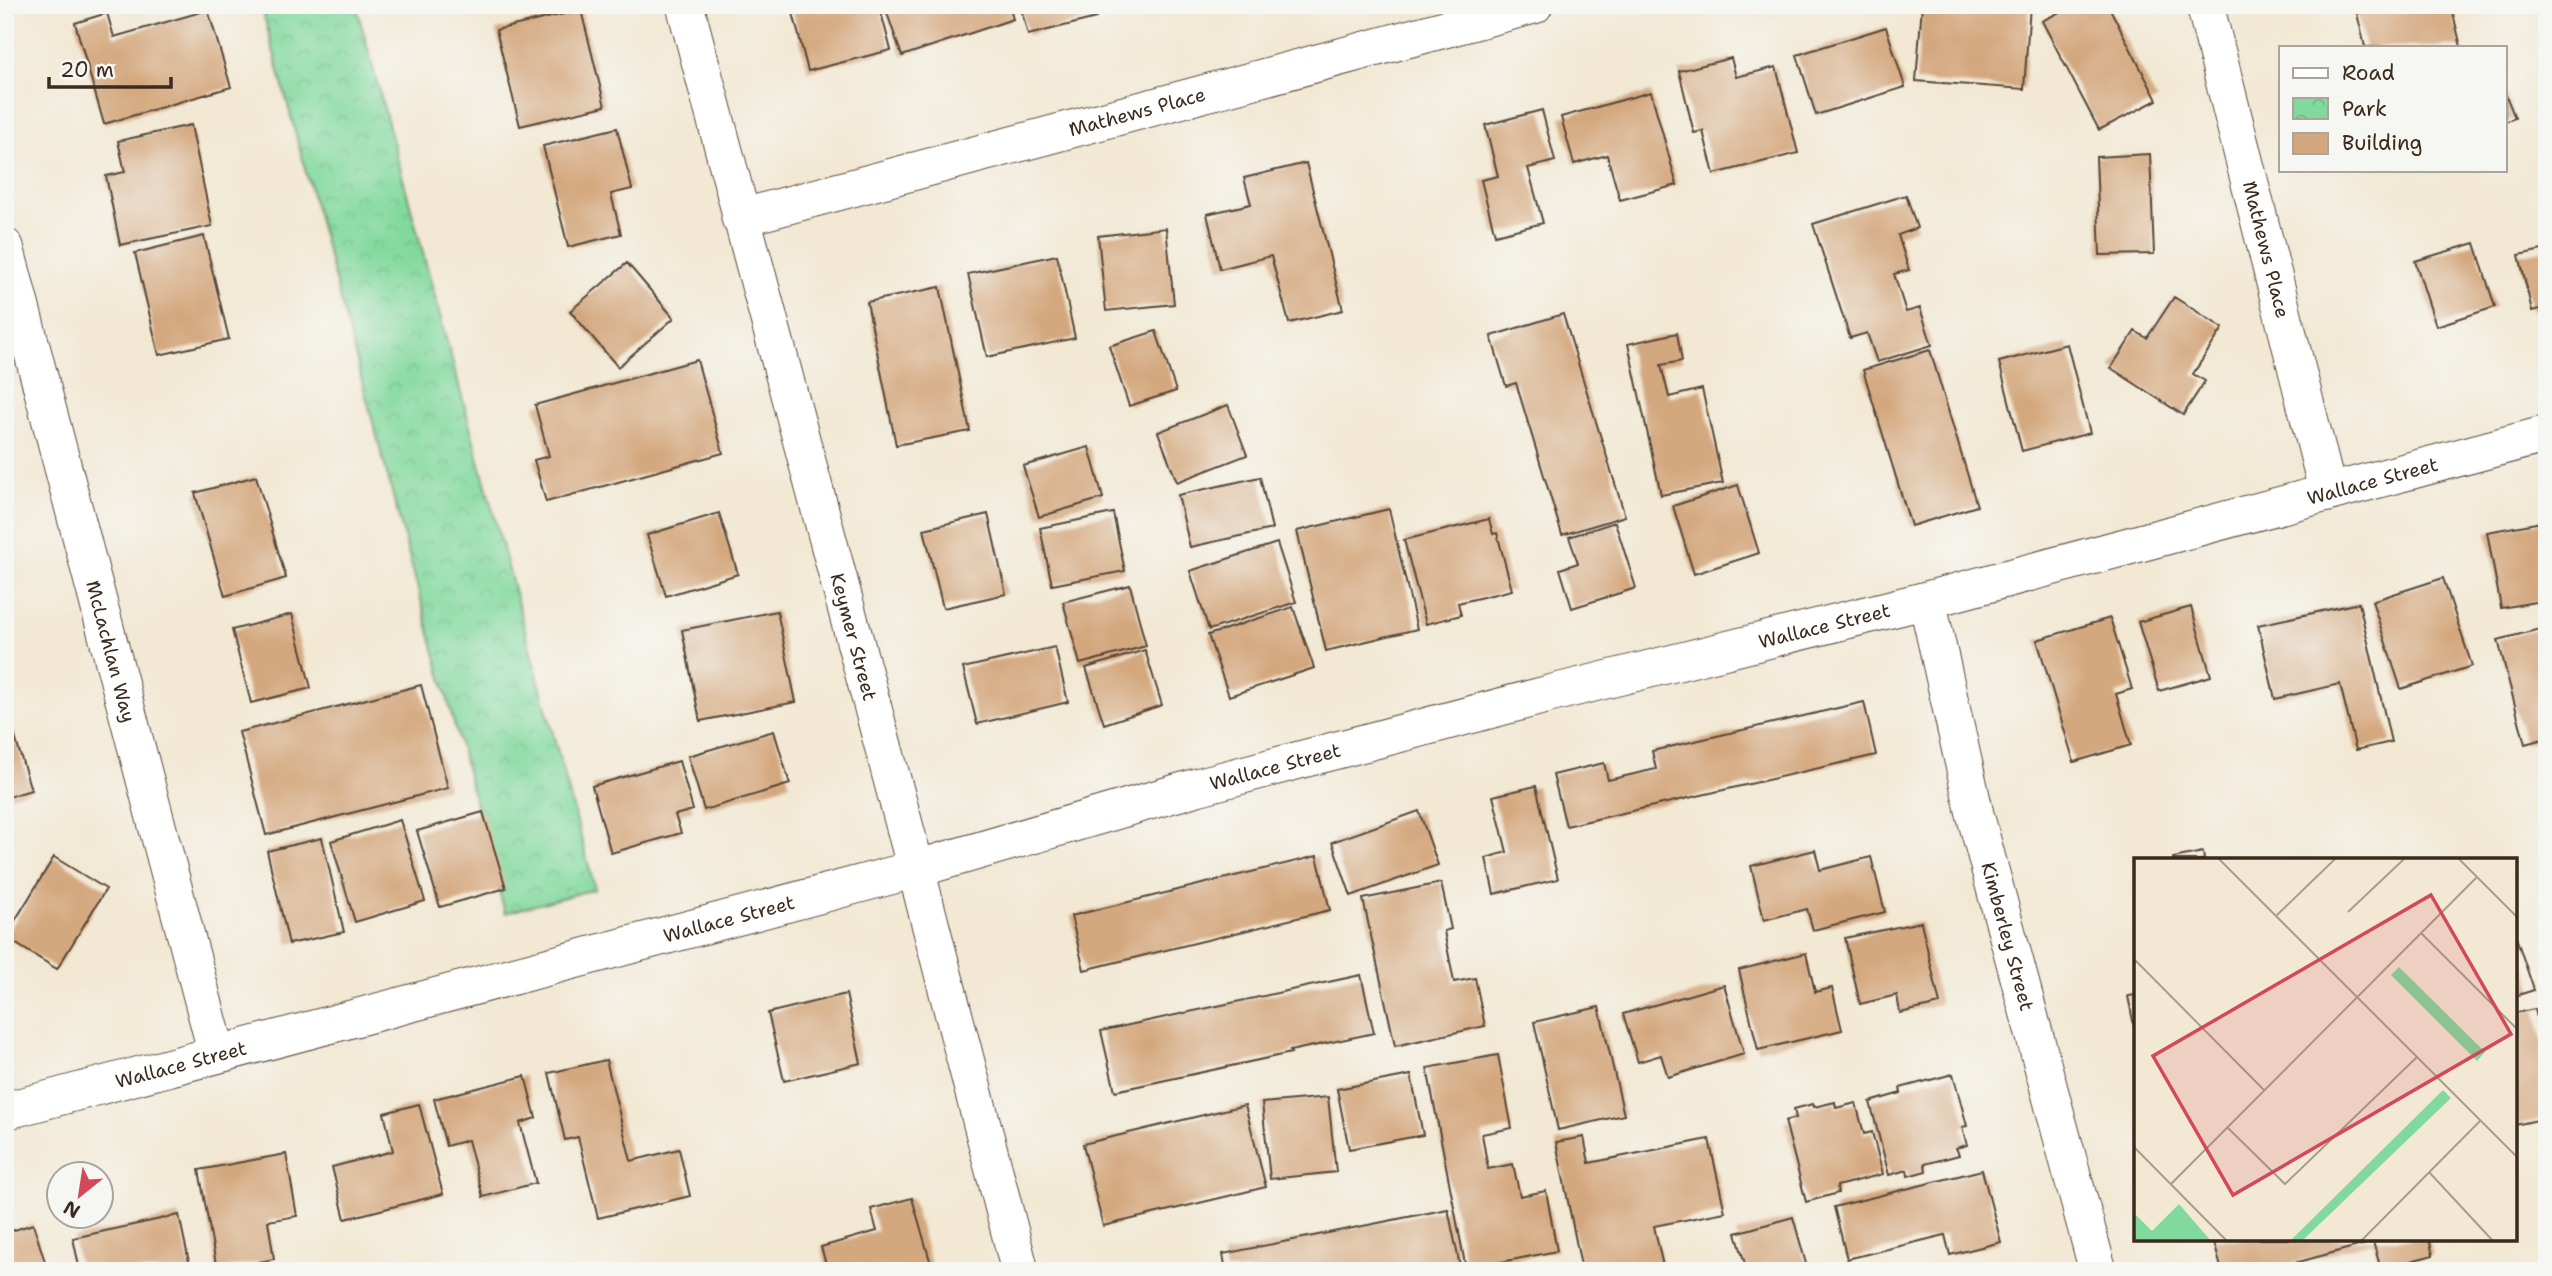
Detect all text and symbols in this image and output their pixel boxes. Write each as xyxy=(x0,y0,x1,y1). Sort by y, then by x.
scale bar xyxy=(49,46,172,90)
legend xyxy=(2279,46,2506,172)
text: 20 m xyxy=(60,56,114,84)
text: Road xyxy=(2342,59,2395,87)
street label: Mathews Place xyxy=(1066,81,1208,142)
text: Park xyxy=(2342,95,2387,123)
text: Building xyxy=(2342,129,2422,157)
street label: Mathews Place xyxy=(2237,178,2296,321)
street label: Wallace Street xyxy=(2304,451,2441,510)
street label: Keymer Street xyxy=(825,570,883,703)
street label: McLachlan Way xyxy=(81,578,142,725)
street label: Wallace Street xyxy=(1756,597,1893,654)
street label: Wallace Street xyxy=(1207,737,1343,796)
inset map xyxy=(2134,858,2517,1241)
street label: Kimberley Street xyxy=(1976,859,2040,1013)
street label: Wallace Street xyxy=(661,889,797,948)
street label: Wallace Street xyxy=(113,1035,249,1094)
north arrow xyxy=(46,1160,116,1230)
text: N xyxy=(59,1195,85,1224)

